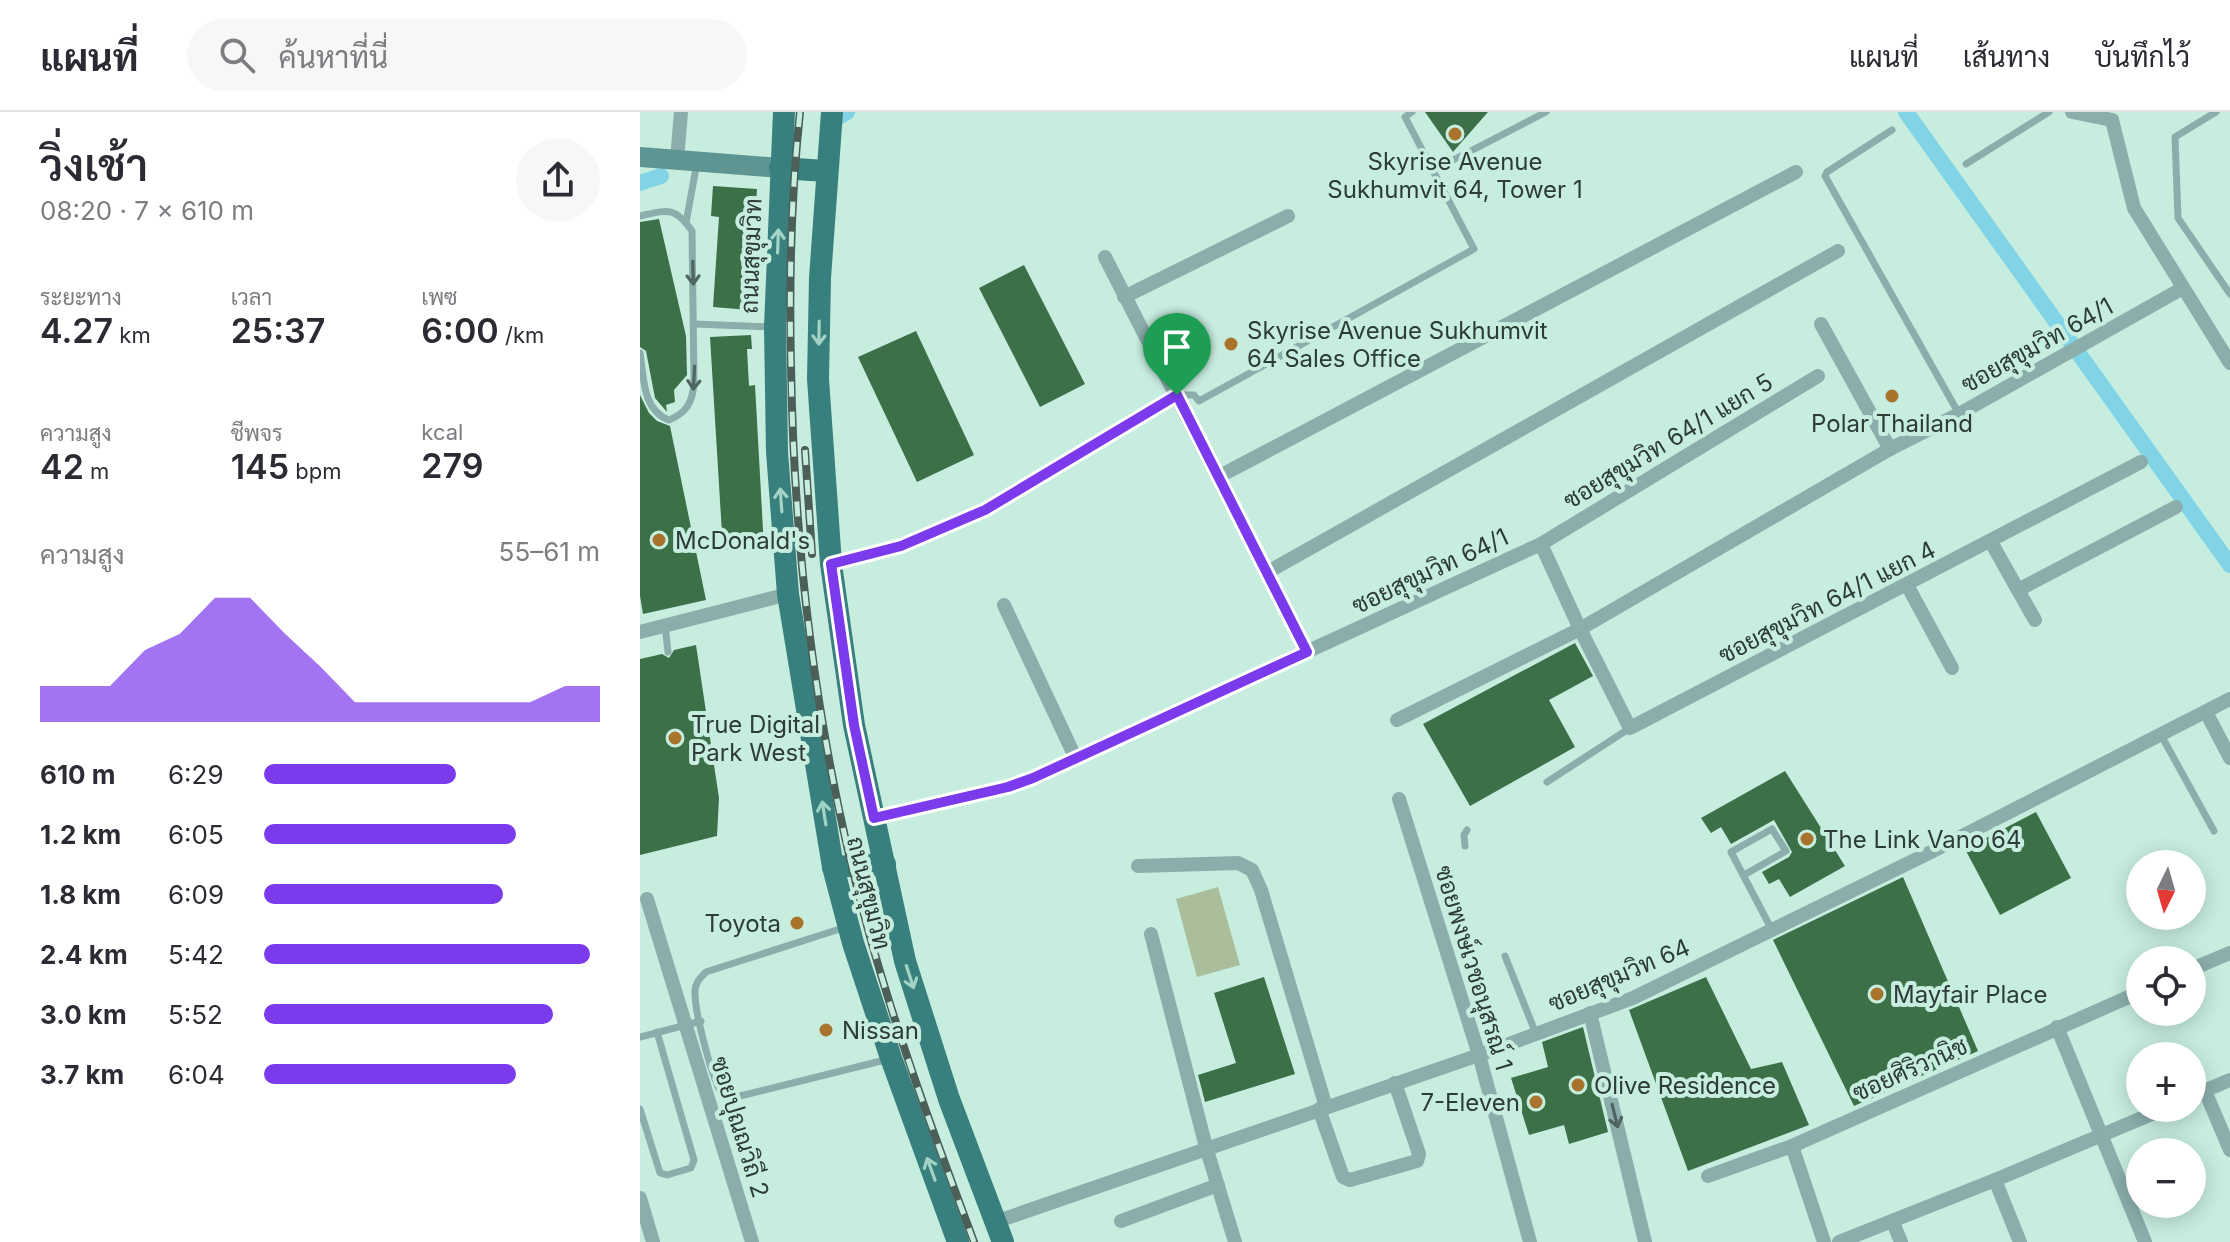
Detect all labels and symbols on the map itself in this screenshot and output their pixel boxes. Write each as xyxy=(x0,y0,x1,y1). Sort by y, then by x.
marker: Skyrise Avenue Sukhumvit 64, Tower 1 xyxy=(1446,125,1464,143)
place label: Skyrise Avenue Sukhumvit 64, Tower 1 xyxy=(1327,147,1583,204)
street label: ถนนสุขุมวิท xyxy=(734,198,770,314)
one-way arrow xyxy=(770,228,785,255)
one-way arrow xyxy=(685,259,701,286)
street label: ซอยสุขุมวิท 64/1 xyxy=(1956,291,2119,400)
pin xyxy=(1143,313,1211,395)
place label: Skyrise Avenue Sukhumvit 64 Sales Office xyxy=(1247,316,1548,373)
one-way arrow xyxy=(811,319,826,346)
marker: Skyrise Avenue Sukhumvit 64 Sales Office xyxy=(1222,335,1240,353)
one-way arrow xyxy=(686,364,701,391)
street label: ซอยสุขุมวิท 64/1 แยก 5 xyxy=(1558,367,1779,517)
marker: Polar Thailand xyxy=(1883,387,1901,405)
place label: Polar Thailand xyxy=(1811,409,1973,438)
one-way arrow xyxy=(773,488,788,514)
street label: ซอยสุขุมวิท 64/1 xyxy=(1347,522,1514,622)
place label: McDonald's xyxy=(675,526,810,555)
marker: McDonald's xyxy=(650,531,668,549)
street label: ซอยสุขุมวิท 64/1 แยก 4 xyxy=(1714,535,1941,671)
place label: True Digital Park West xyxy=(691,710,820,767)
marker: True Digital Park West xyxy=(666,729,684,747)
one-way arrow xyxy=(816,801,831,827)
place label: The Link Vano 64 xyxy=(1823,825,2021,854)
marker: The Link Vano 64 xyxy=(1798,830,1816,848)
street label: ถนนสุขุมวิท xyxy=(839,833,897,953)
north arrow xyxy=(2126,850,2206,930)
street label: ซอยพงษ์เวชอนุสรณ์ 1 xyxy=(1427,862,1520,1075)
place label: Toyota xyxy=(705,909,781,938)
marker: Toyota xyxy=(788,914,806,932)
street label: ซอยสุขุมวิท 64 xyxy=(1544,932,1695,1020)
one-way arrow xyxy=(904,964,918,989)
place label: Mayfair Place xyxy=(1893,980,2048,1009)
marker: Mayfair Place xyxy=(1868,985,1886,1003)
place label: Nissan xyxy=(842,1016,919,1045)
marker: Nissan xyxy=(817,1021,835,1039)
street label: ซอยศิริวานิช xyxy=(1848,1031,1972,1107)
street label: ซอยปุณณวิถี 2 xyxy=(703,1053,775,1202)
place label: Olive Residence xyxy=(1594,1071,1776,1100)
marker: Olive Residence xyxy=(1569,1076,1587,1094)
place label: 7-Eleven xyxy=(1420,1088,1520,1117)
marker: 7-Eleven xyxy=(1527,1093,1545,1111)
one-way arrow xyxy=(1608,1103,1623,1128)
one-way arrow xyxy=(923,1157,937,1182)

